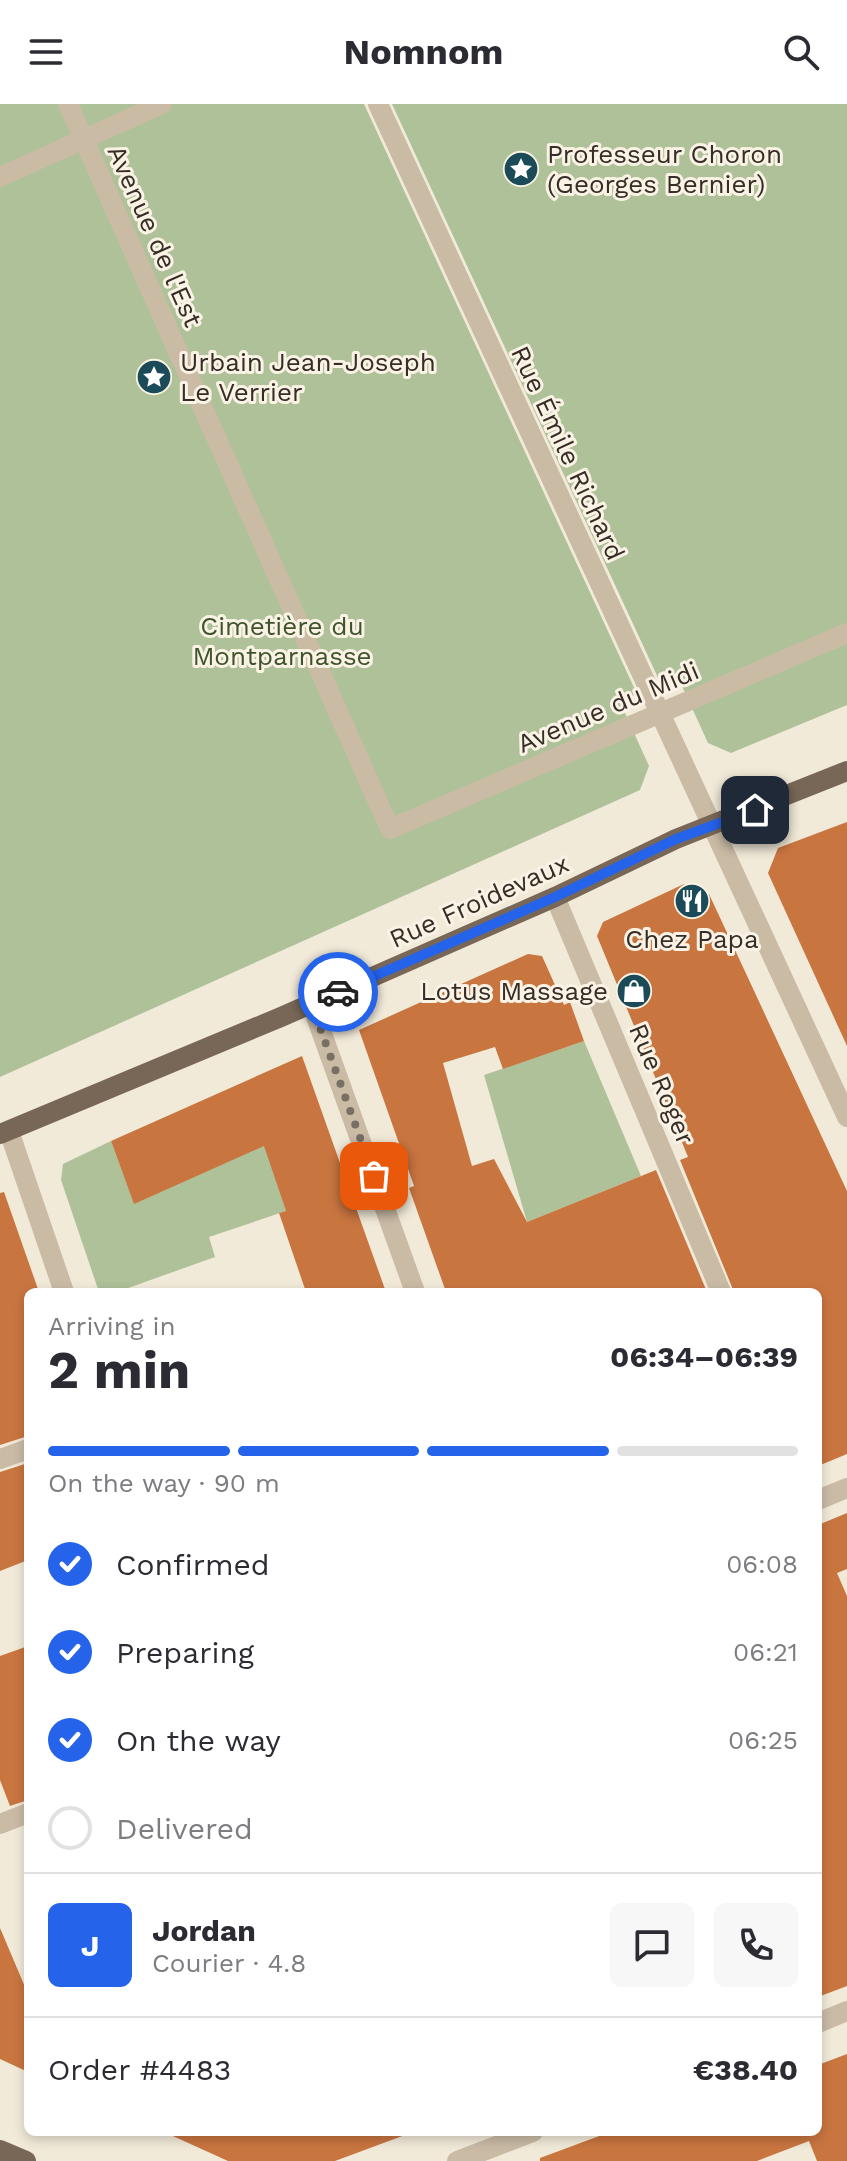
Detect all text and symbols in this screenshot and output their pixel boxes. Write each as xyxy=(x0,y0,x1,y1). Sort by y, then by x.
icon: menu xyxy=(24,30,68,74)
icon: search xyxy=(779,30,823,74)
text: Nomnom xyxy=(344,31,503,73)
place label: Professeur Choron (Georges Bernier) xyxy=(547,139,782,199)
street label: Avenue de l'Est xyxy=(102,141,209,332)
place icon: Professeur Choron (Georges Bernier) xyxy=(502,150,540,188)
street label: Rue Émile Richard xyxy=(505,341,631,565)
place label: Urbain Jean-Joseph Le Verrier xyxy=(180,347,436,407)
place icon: Urbain Jean-Joseph Le Verrier xyxy=(135,358,173,396)
park label: Cimetière du Montparnasse xyxy=(192,611,372,671)
street label: Avenue du Midi xyxy=(513,655,703,759)
pin xyxy=(721,776,789,844)
icon: home xyxy=(733,788,777,832)
street label: Rue Froidevaux xyxy=(385,848,573,954)
restaurant icon: Chez Papa xyxy=(673,882,711,920)
place label: Chez Papa xyxy=(625,924,759,954)
courier xyxy=(298,952,378,1032)
icon: car xyxy=(316,970,360,1014)
shop icon: Lotus Massage xyxy=(615,972,653,1010)
place label: Lotus Massage xyxy=(420,976,608,1006)
street label: Rue Roger xyxy=(623,1019,701,1149)
pin xyxy=(340,1142,408,1210)
icon: bag xyxy=(352,1154,396,1198)
text: Arriving in xyxy=(48,1311,176,1341)
text: 06:34–06:39 xyxy=(610,1339,798,1374)
text: 2 min xyxy=(48,1340,190,1401)
text: On the way · 90 m xyxy=(48,1468,280,1498)
icon: check xyxy=(48,1542,92,1586)
text: Confirmed xyxy=(116,1547,270,1582)
text: 06:08 xyxy=(726,1549,798,1579)
icon: check xyxy=(48,1630,92,1674)
text: Preparing xyxy=(116,1635,254,1670)
text: 06:21 xyxy=(733,1637,798,1667)
icon: check xyxy=(48,1718,92,1762)
text: On the way xyxy=(116,1723,281,1758)
text: 06:25 xyxy=(728,1725,798,1755)
text: Delivered xyxy=(116,1811,253,1846)
button: chat xyxy=(610,1903,694,1987)
button: phone xyxy=(714,1903,798,1987)
text: Jordan xyxy=(152,1913,256,1948)
text: J xyxy=(81,1928,99,1963)
text: Courier · 4.8 xyxy=(152,1948,306,1978)
text: Order #4483 xyxy=(48,2052,231,2087)
text: €38.40 xyxy=(693,2052,798,2087)

